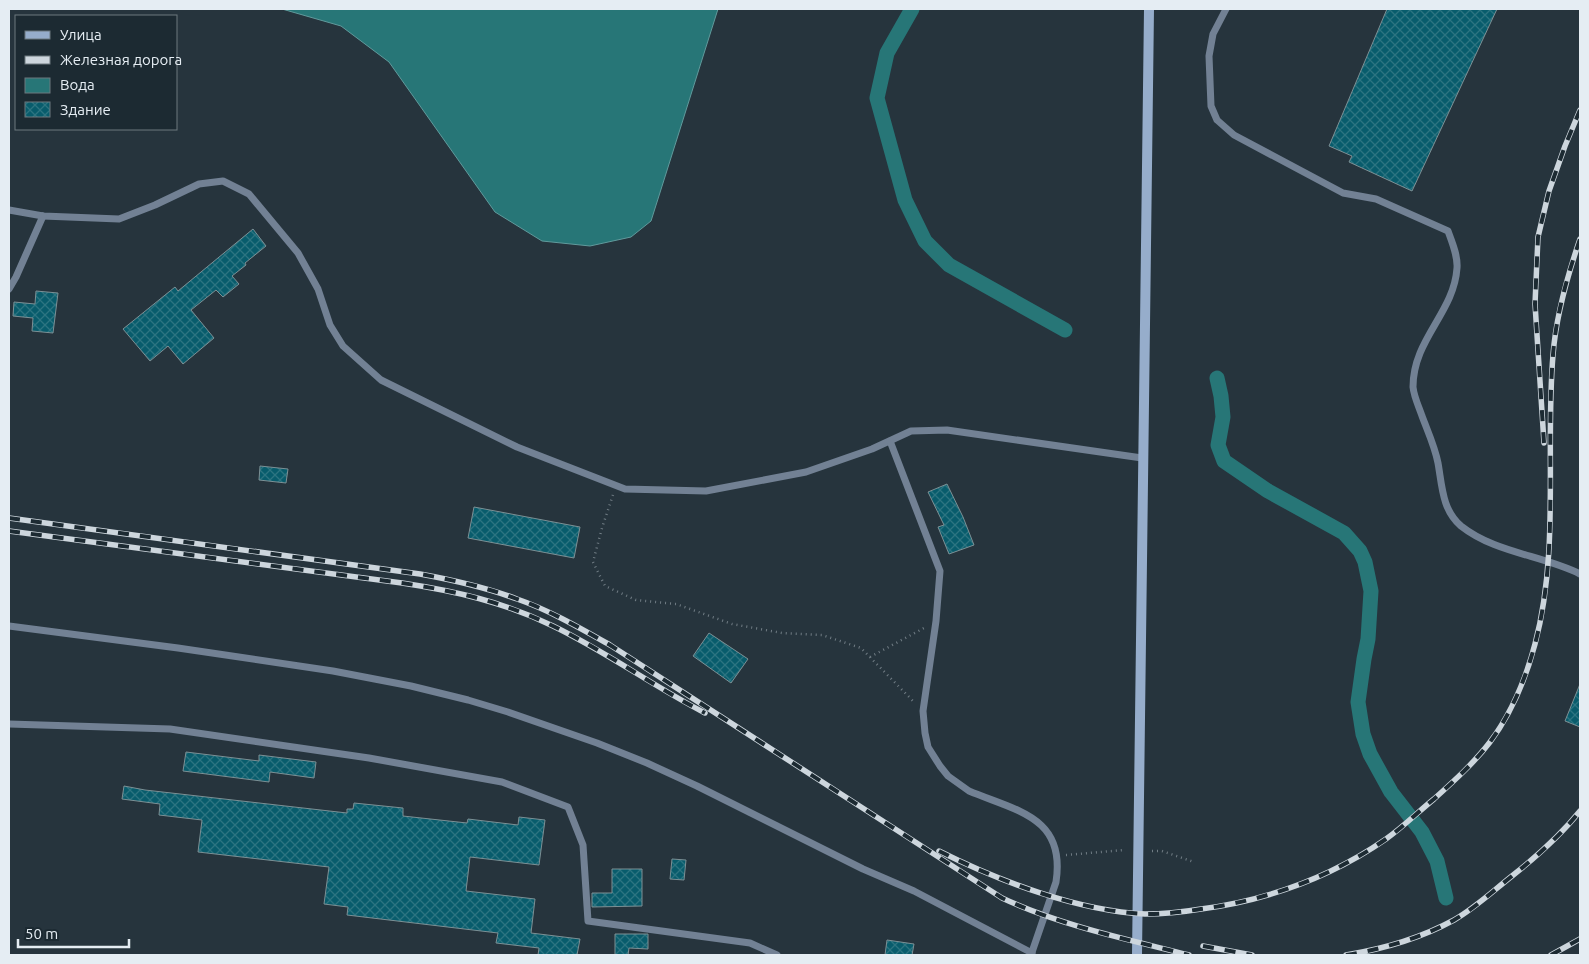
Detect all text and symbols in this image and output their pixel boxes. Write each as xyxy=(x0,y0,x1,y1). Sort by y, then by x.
legend xyxy=(15,15,178,130)
text: Улица xyxy=(60,26,102,43)
text: Железная дорога xyxy=(60,51,182,68)
text: Вода xyxy=(60,76,95,93)
text: Здание xyxy=(60,101,111,118)
scale bar xyxy=(18,916,129,948)
text: 50 m xyxy=(25,925,58,942)

